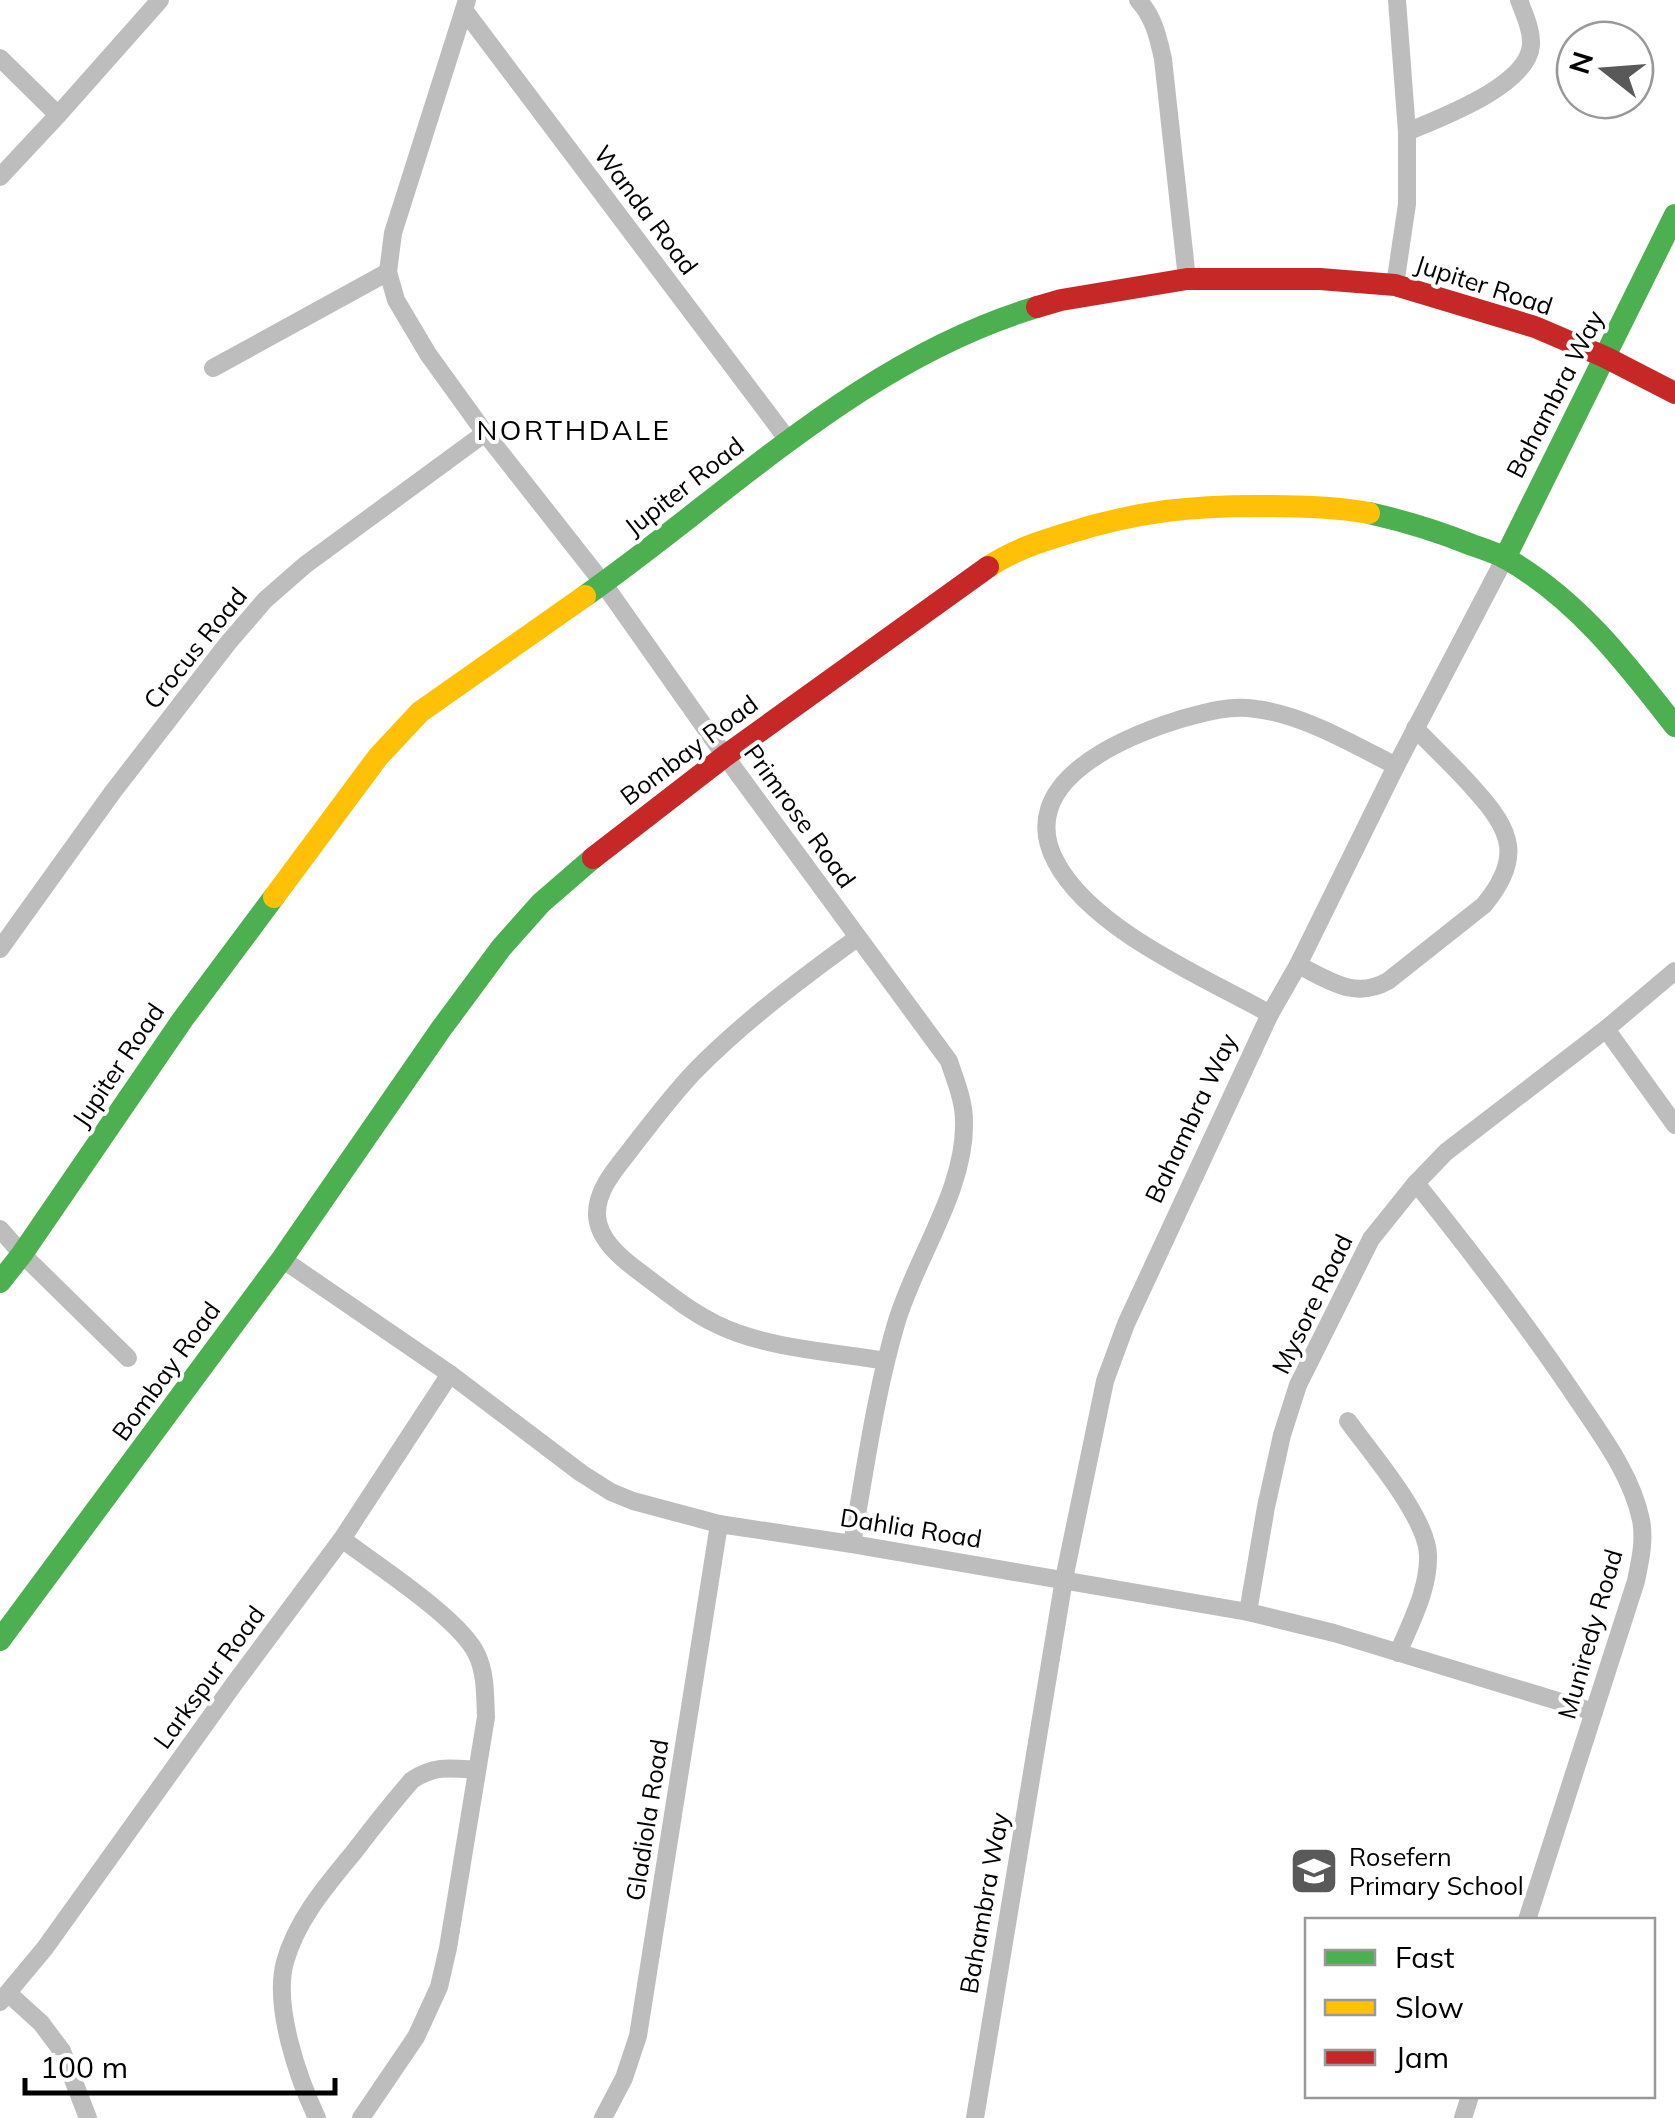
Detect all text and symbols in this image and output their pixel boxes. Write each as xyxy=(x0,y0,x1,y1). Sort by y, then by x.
north arrow xyxy=(1555,20,1655,120)
text: N xyxy=(1561,47,1600,78)
street label: Wanda Road xyxy=(588,139,705,280)
street label: Jupiter Road xyxy=(1411,248,1557,321)
street label: Bahambra Way xyxy=(1499,305,1610,483)
district label: NORTHDALE xyxy=(476,412,672,447)
street label: Jupiter Road xyxy=(618,429,749,542)
street label: Crocus Road xyxy=(136,581,253,715)
street label: Bombay Road xyxy=(614,688,764,811)
street label: Primrose Road xyxy=(738,738,863,894)
street label: Jupiter Road xyxy=(65,997,170,1133)
street label: Bahambra Way xyxy=(1138,1028,1243,1208)
street label: Mysore Road xyxy=(1264,1229,1359,1379)
street label: Bombay Road xyxy=(105,1295,226,1446)
street label: Dahlia Road xyxy=(838,1501,984,1554)
street label: Muniredy Road xyxy=(1550,1545,1629,1722)
street label: Larkspur Road xyxy=(146,1599,271,1754)
street label: Gladiola Road xyxy=(618,1737,675,1903)
street label: Bahambra Way xyxy=(952,1810,1015,1996)
place label: Rosefern Primary School xyxy=(1349,1841,1524,1901)
school or university icon: Rosefern Primary School xyxy=(1288,1845,1340,1897)
legend xyxy=(1305,1918,1655,2098)
text: Fast xyxy=(1395,1938,1455,1976)
text: Slow xyxy=(1395,1988,1464,2026)
scale bar xyxy=(25,2033,335,2095)
text: Jam xyxy=(1395,2038,1449,2076)
text: 100 m xyxy=(40,2048,128,2086)

